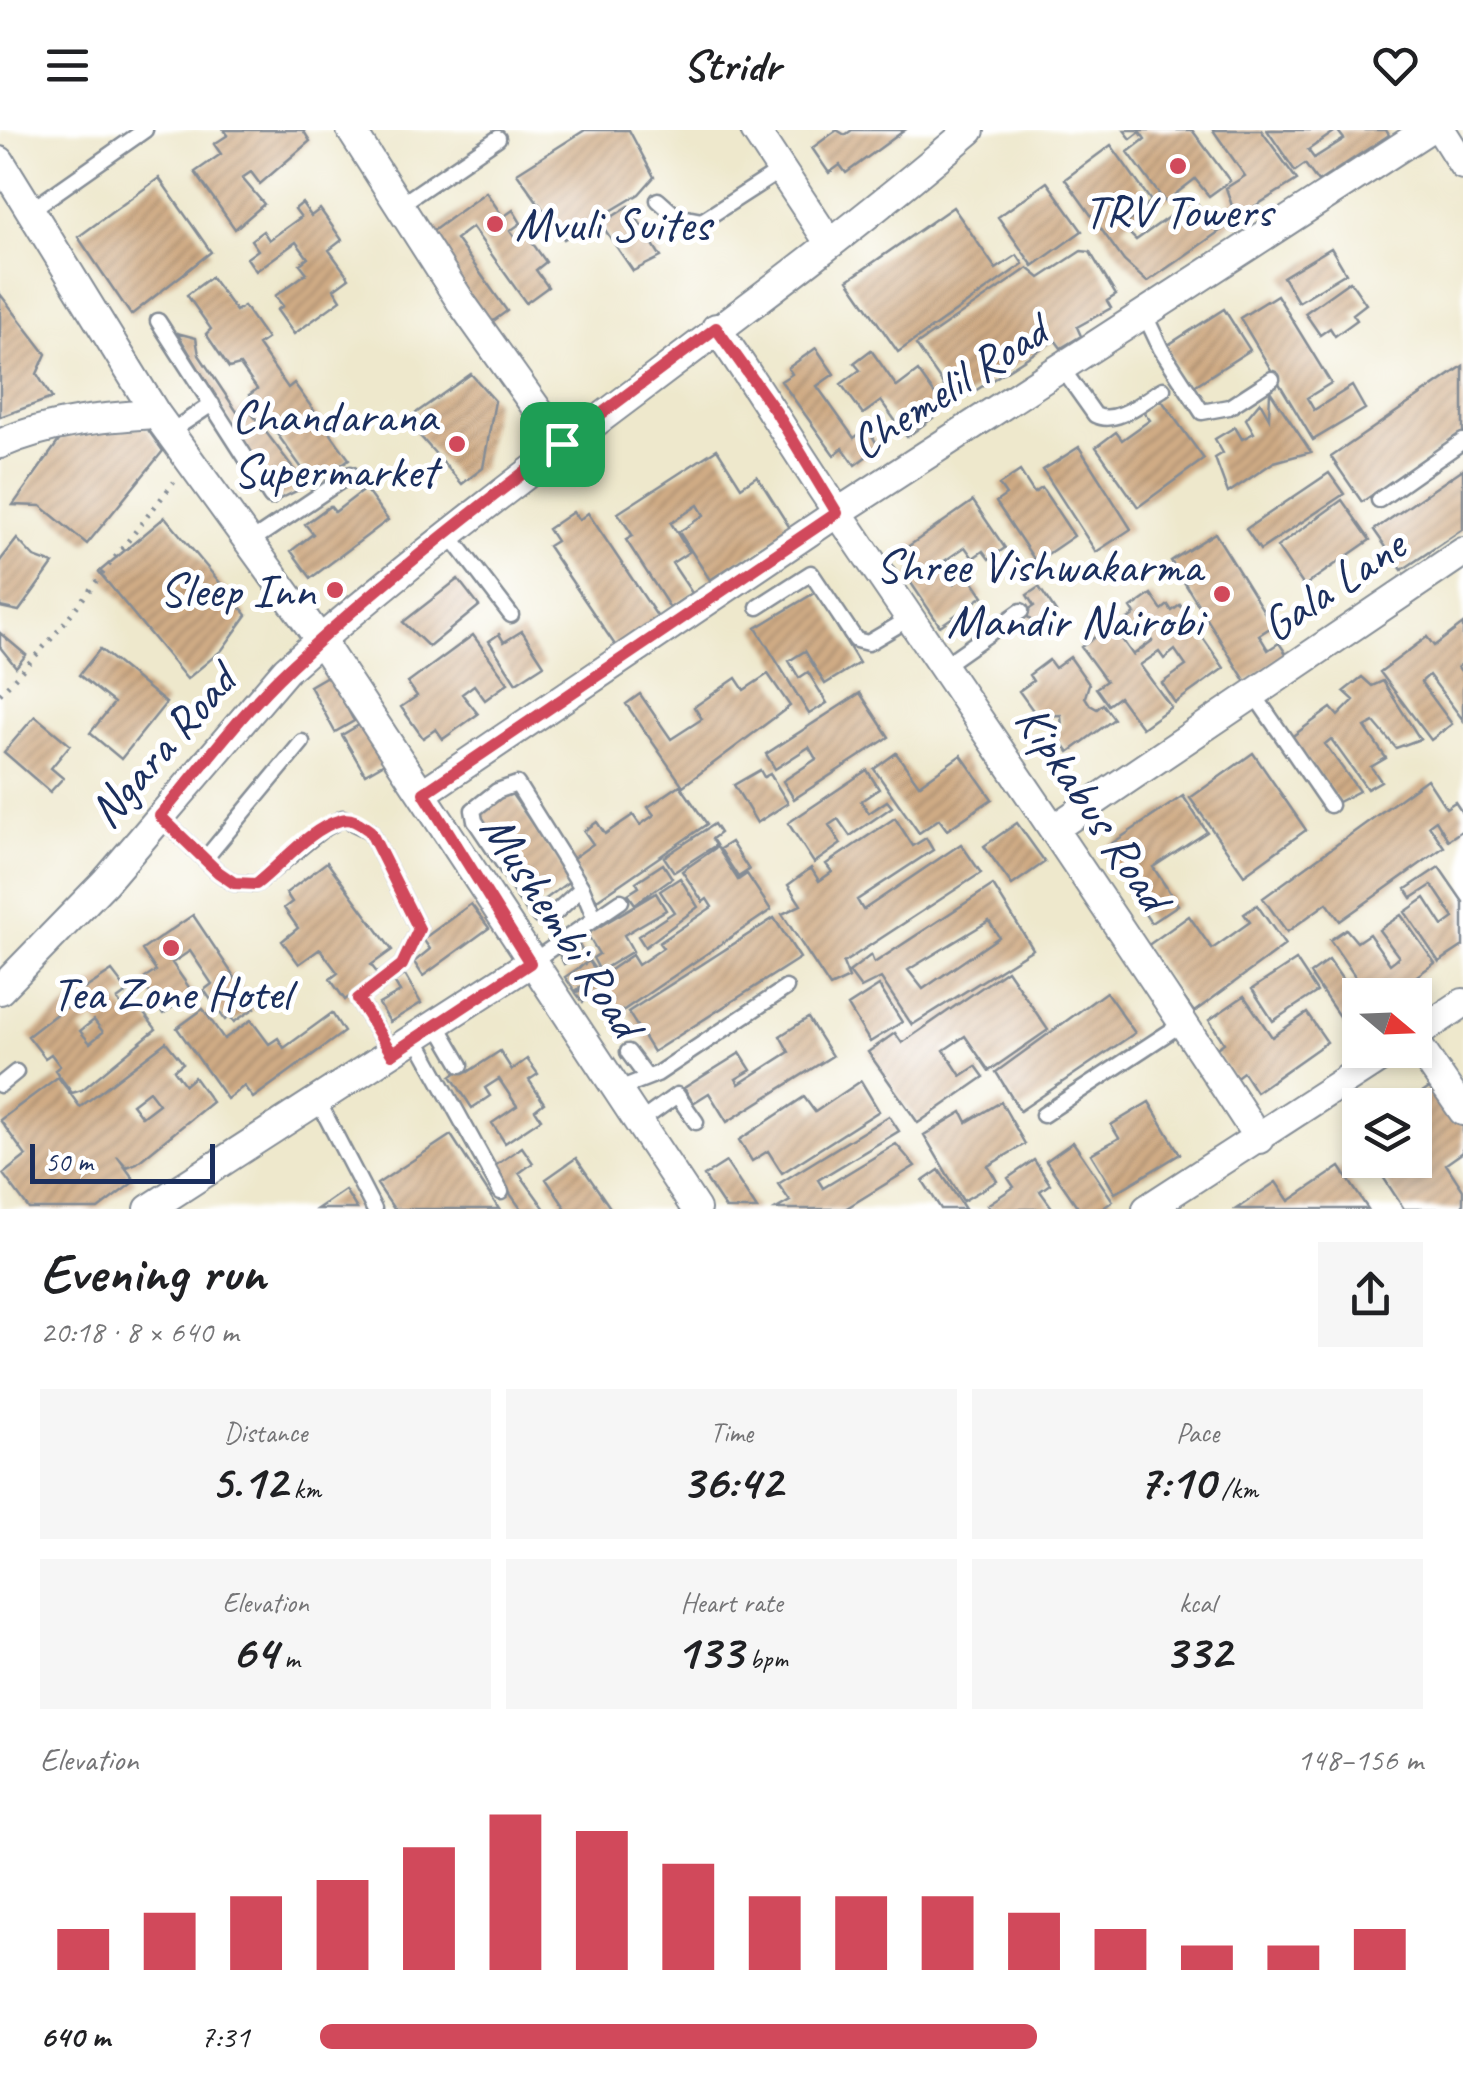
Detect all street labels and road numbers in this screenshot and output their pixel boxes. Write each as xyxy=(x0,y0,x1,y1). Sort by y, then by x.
street label: Chemelil Road xyxy=(838,297,1064,473)
street label: Gala Lane xyxy=(1250,513,1419,655)
street label: Ngara Road xyxy=(75,648,253,840)
street label: Kipkabus Road xyxy=(1002,693,1188,927)
street label: Mushembi Road xyxy=(468,802,660,1054)

